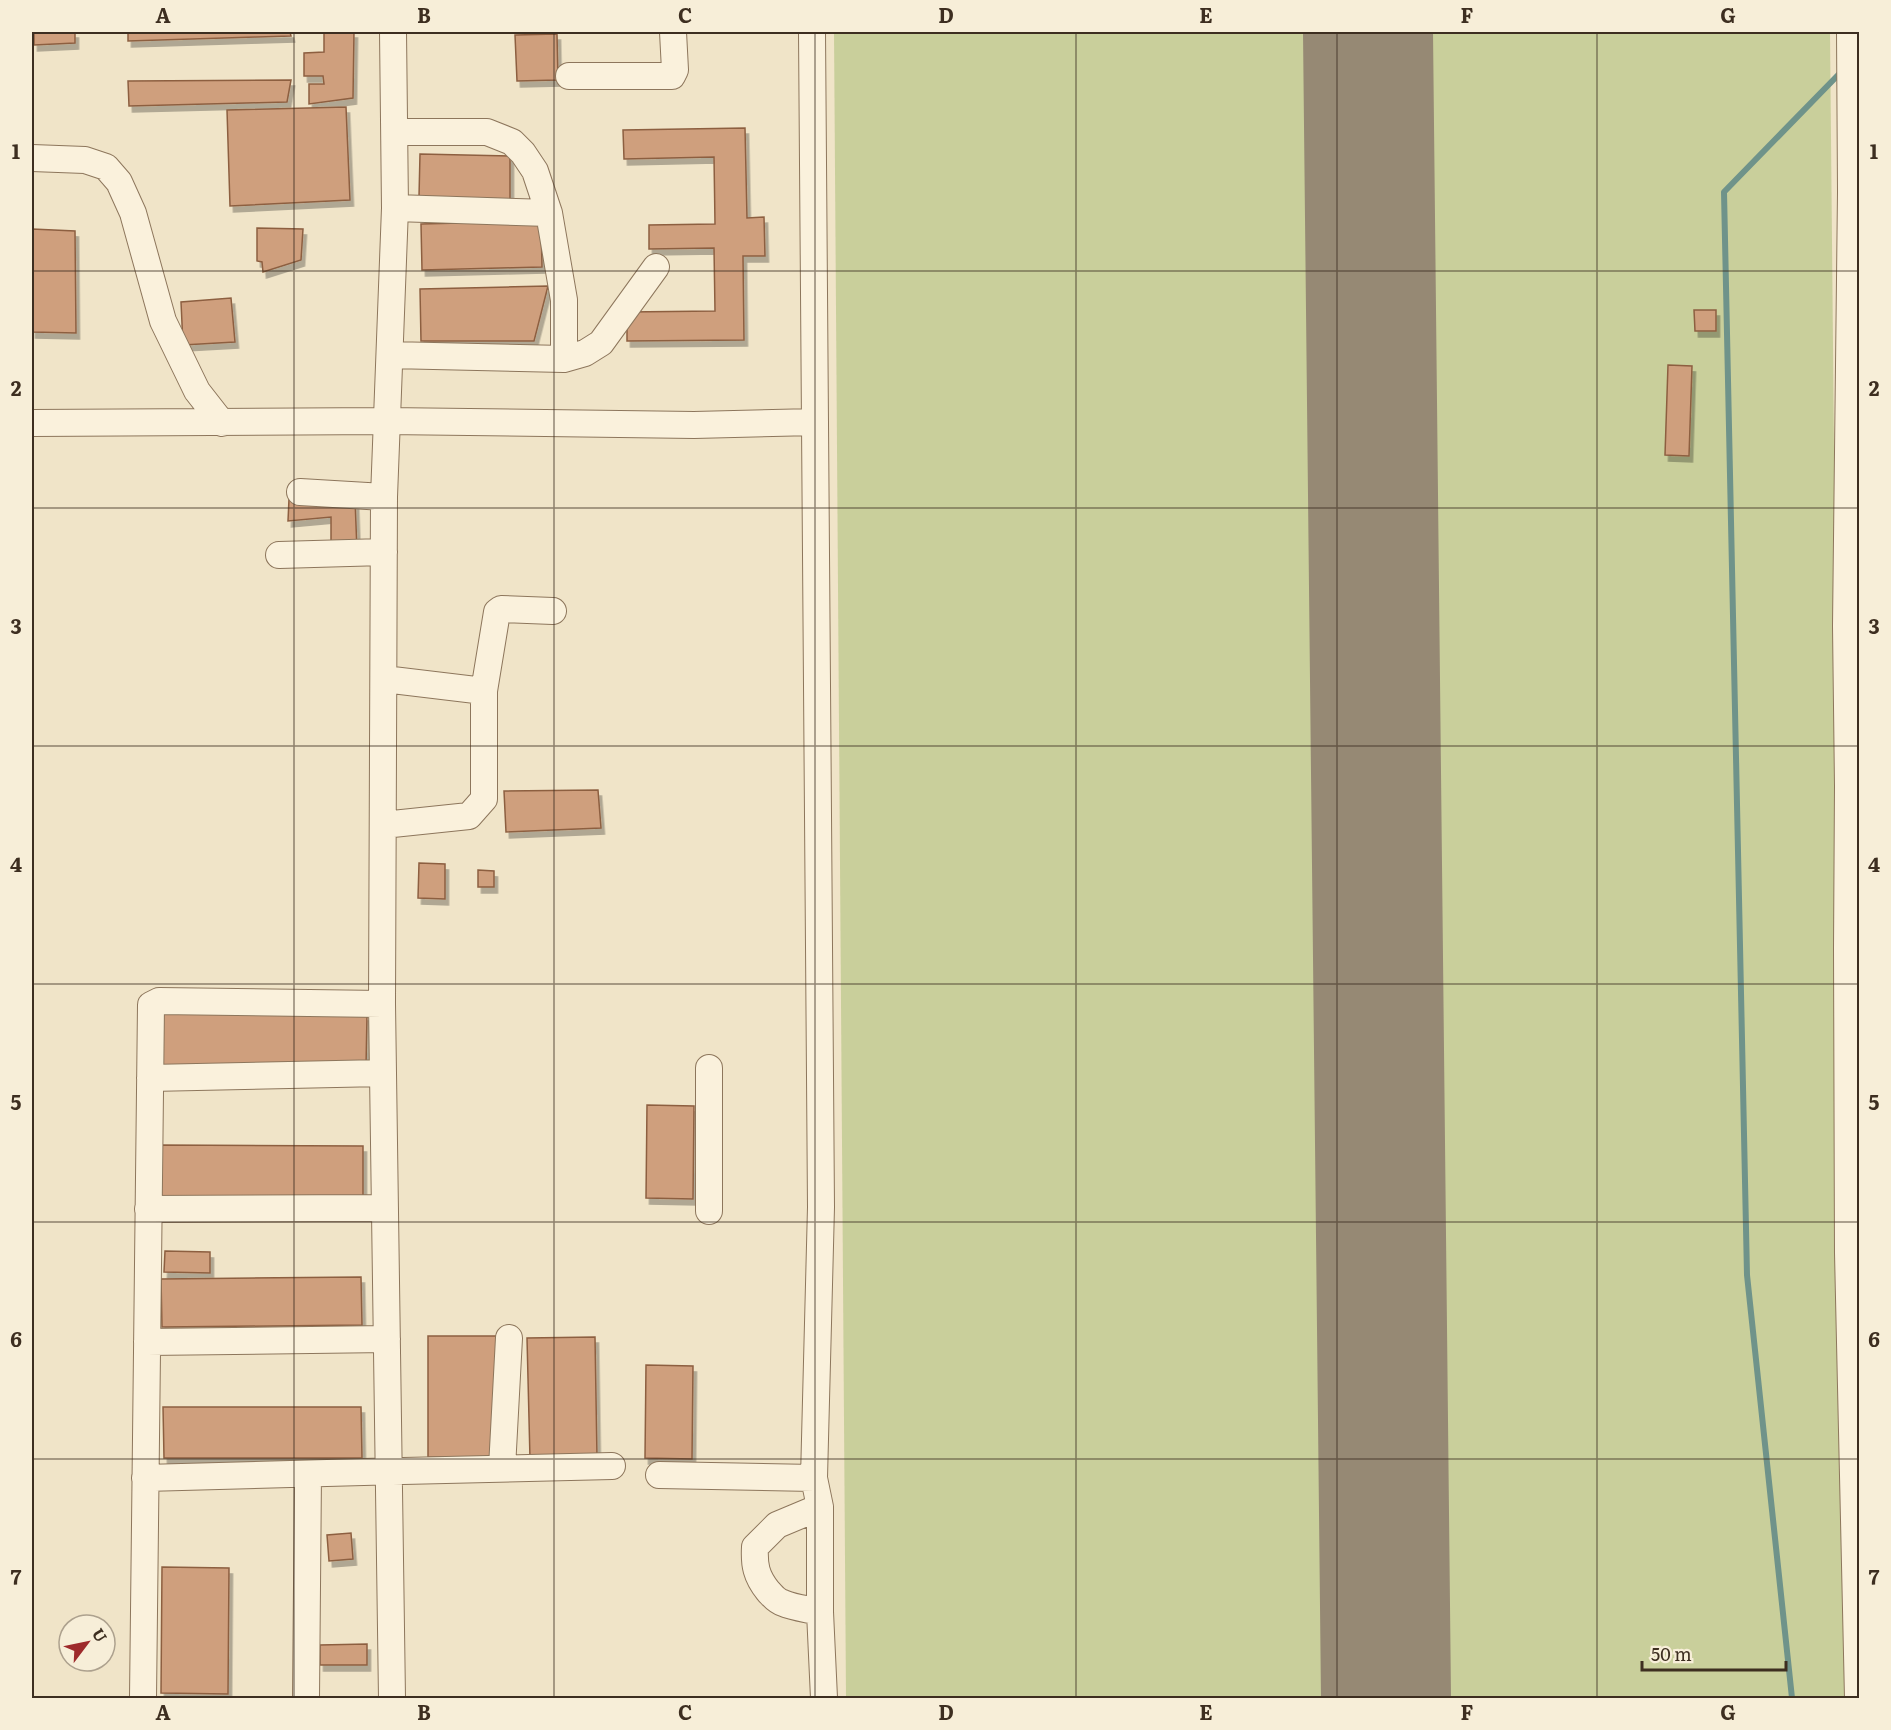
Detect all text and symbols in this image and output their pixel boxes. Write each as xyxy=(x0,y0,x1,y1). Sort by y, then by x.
text: A xyxy=(155,0,171,29)
text: B xyxy=(417,0,431,29)
text: C xyxy=(678,0,692,29)
text: D xyxy=(938,0,954,29)
text: E xyxy=(1199,0,1213,29)
text: F xyxy=(1461,0,1474,29)
text: G xyxy=(1720,0,1736,29)
text: 1 xyxy=(12,135,20,165)
text: 1 xyxy=(1870,135,1878,165)
text: 2 xyxy=(11,372,22,402)
text: 2 xyxy=(1869,372,1880,402)
text: 3 xyxy=(10,610,22,640)
text: 3 xyxy=(1868,610,1880,640)
text: 4 xyxy=(10,848,22,878)
text: 4 xyxy=(1868,848,1880,878)
text: 5 xyxy=(11,1086,22,1116)
text: 5 xyxy=(1869,1086,1880,1116)
text: 6 xyxy=(10,1323,22,1353)
text: 6 xyxy=(1868,1323,1880,1353)
text: 7 xyxy=(11,1561,22,1591)
text: 7 xyxy=(1869,1561,1880,1591)
north arrow xyxy=(57,1613,117,1673)
text: U xyxy=(87,1623,114,1647)
scale bar xyxy=(1642,1634,1786,1672)
text: 50 m xyxy=(1651,1640,1692,1667)
text: A xyxy=(155,1696,171,1726)
text: B xyxy=(417,1696,431,1726)
text: C xyxy=(678,1696,692,1726)
text: D xyxy=(938,1696,954,1726)
text: E xyxy=(1199,1696,1213,1726)
text: F xyxy=(1461,1696,1474,1726)
text: G xyxy=(1720,1696,1736,1726)

